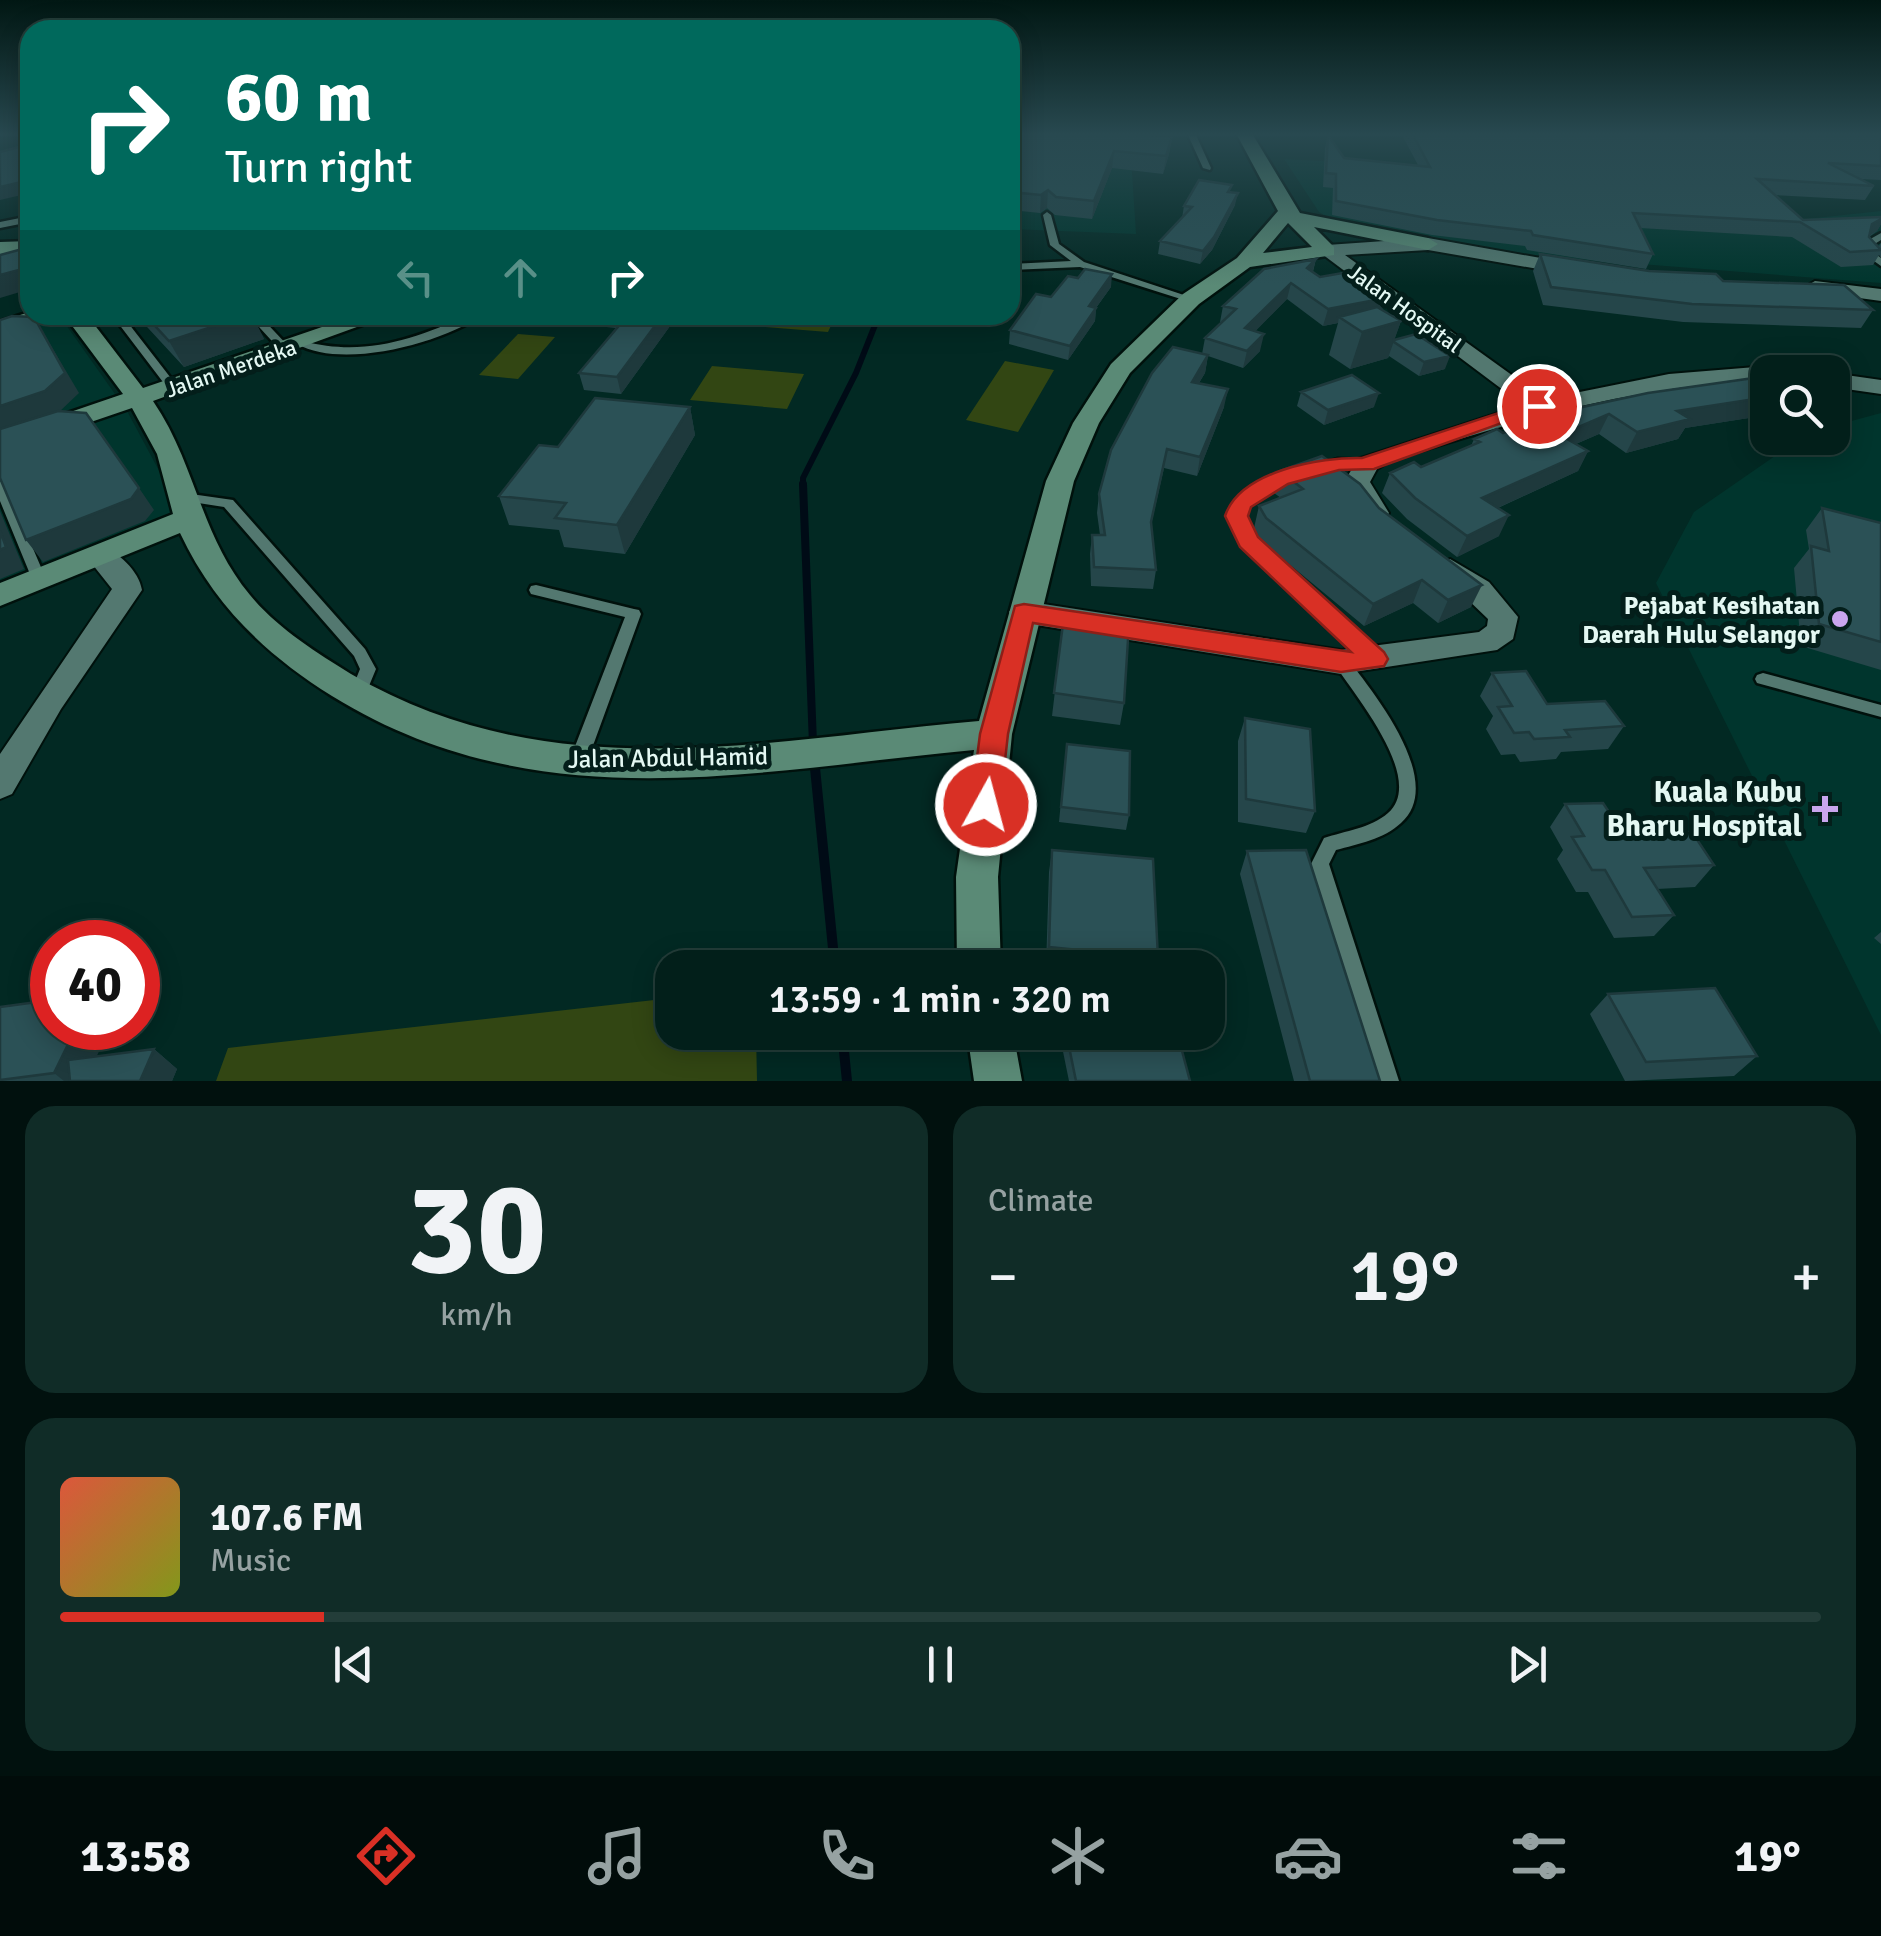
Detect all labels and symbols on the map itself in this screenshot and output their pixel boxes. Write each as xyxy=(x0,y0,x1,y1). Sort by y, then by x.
street label: Jalan Hospital xyxy=(1343,258,1467,359)
street label: Jalan Merdeka xyxy=(162,333,300,403)
pin xyxy=(1497,364,1582,449)
place label: Pejabat Kesihatan Daerah Hulu Selangor xyxy=(1582,590,1820,650)
marker: Pejabat Kesihatan Daerah Hulu Selangor xyxy=(1829,608,1851,630)
street label: Jalan Abdul Hamid xyxy=(568,740,768,775)
position arrow xyxy=(934,753,1038,857)
place label: Kuala Kubu Bharu Hospital xyxy=(1606,774,1802,845)
marker: Kuala Kubu Bharu Hospital xyxy=(1812,796,1838,822)
speed limit sign: 40 xyxy=(30,920,160,1050)

